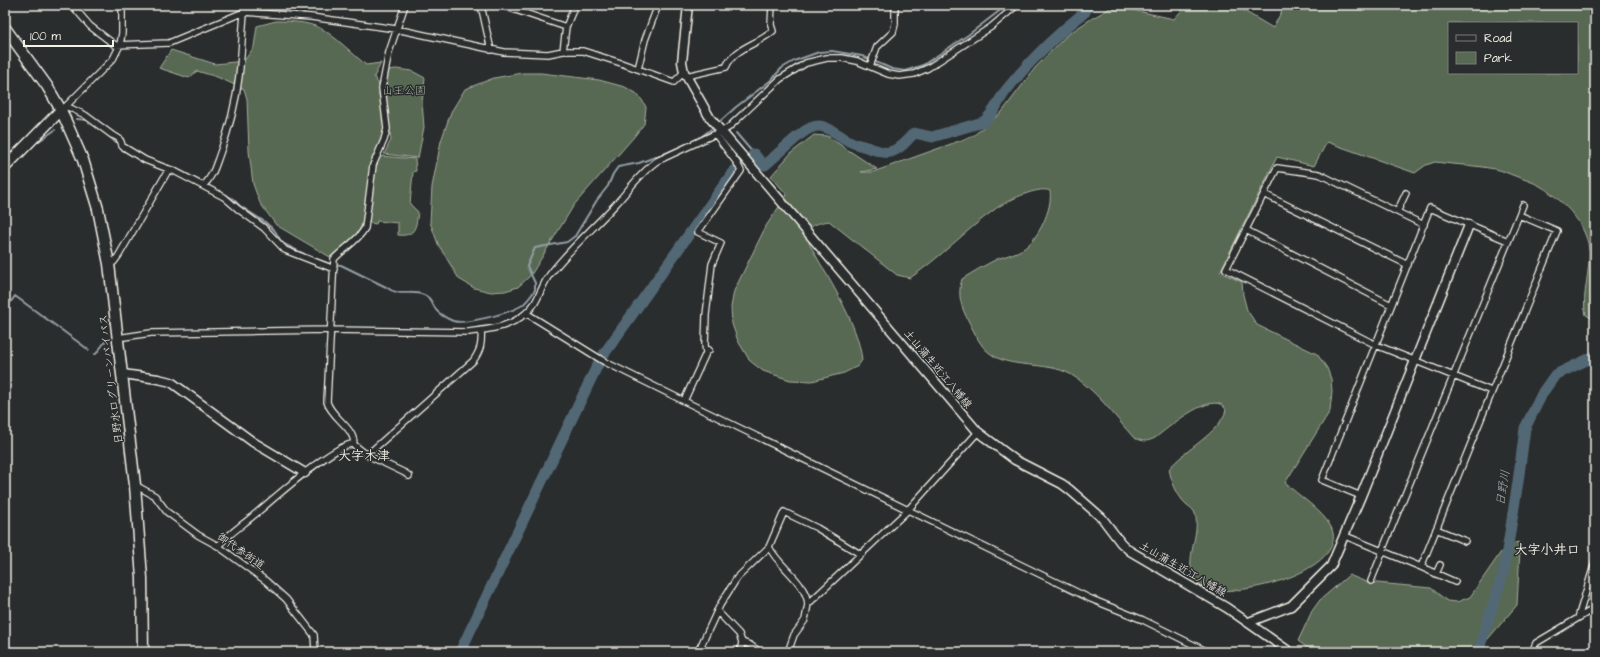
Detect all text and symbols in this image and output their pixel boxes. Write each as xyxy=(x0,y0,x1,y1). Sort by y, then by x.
scale bar xyxy=(24,22,113,48)
legend xyxy=(1448,22,1578,74)
text: 100 m xyxy=(30,28,61,45)
text: Road xyxy=(1484,30,1512,47)
text: Park xyxy=(1484,50,1512,67)
park label: 山王公園 xyxy=(382,83,426,98)
street label: 日野水口グリーンバイパス xyxy=(96,313,126,445)
street label: 土山蒲生近江八幡線 xyxy=(900,326,976,412)
district label: 大字木津 xyxy=(338,447,390,465)
water label: 日野川 xyxy=(1492,469,1514,507)
street label: 御代参街道 xyxy=(214,529,268,573)
street label: 土山蒲生近江八幡線 xyxy=(1136,538,1230,600)
district label: 大字小井口 xyxy=(1514,541,1580,559)

